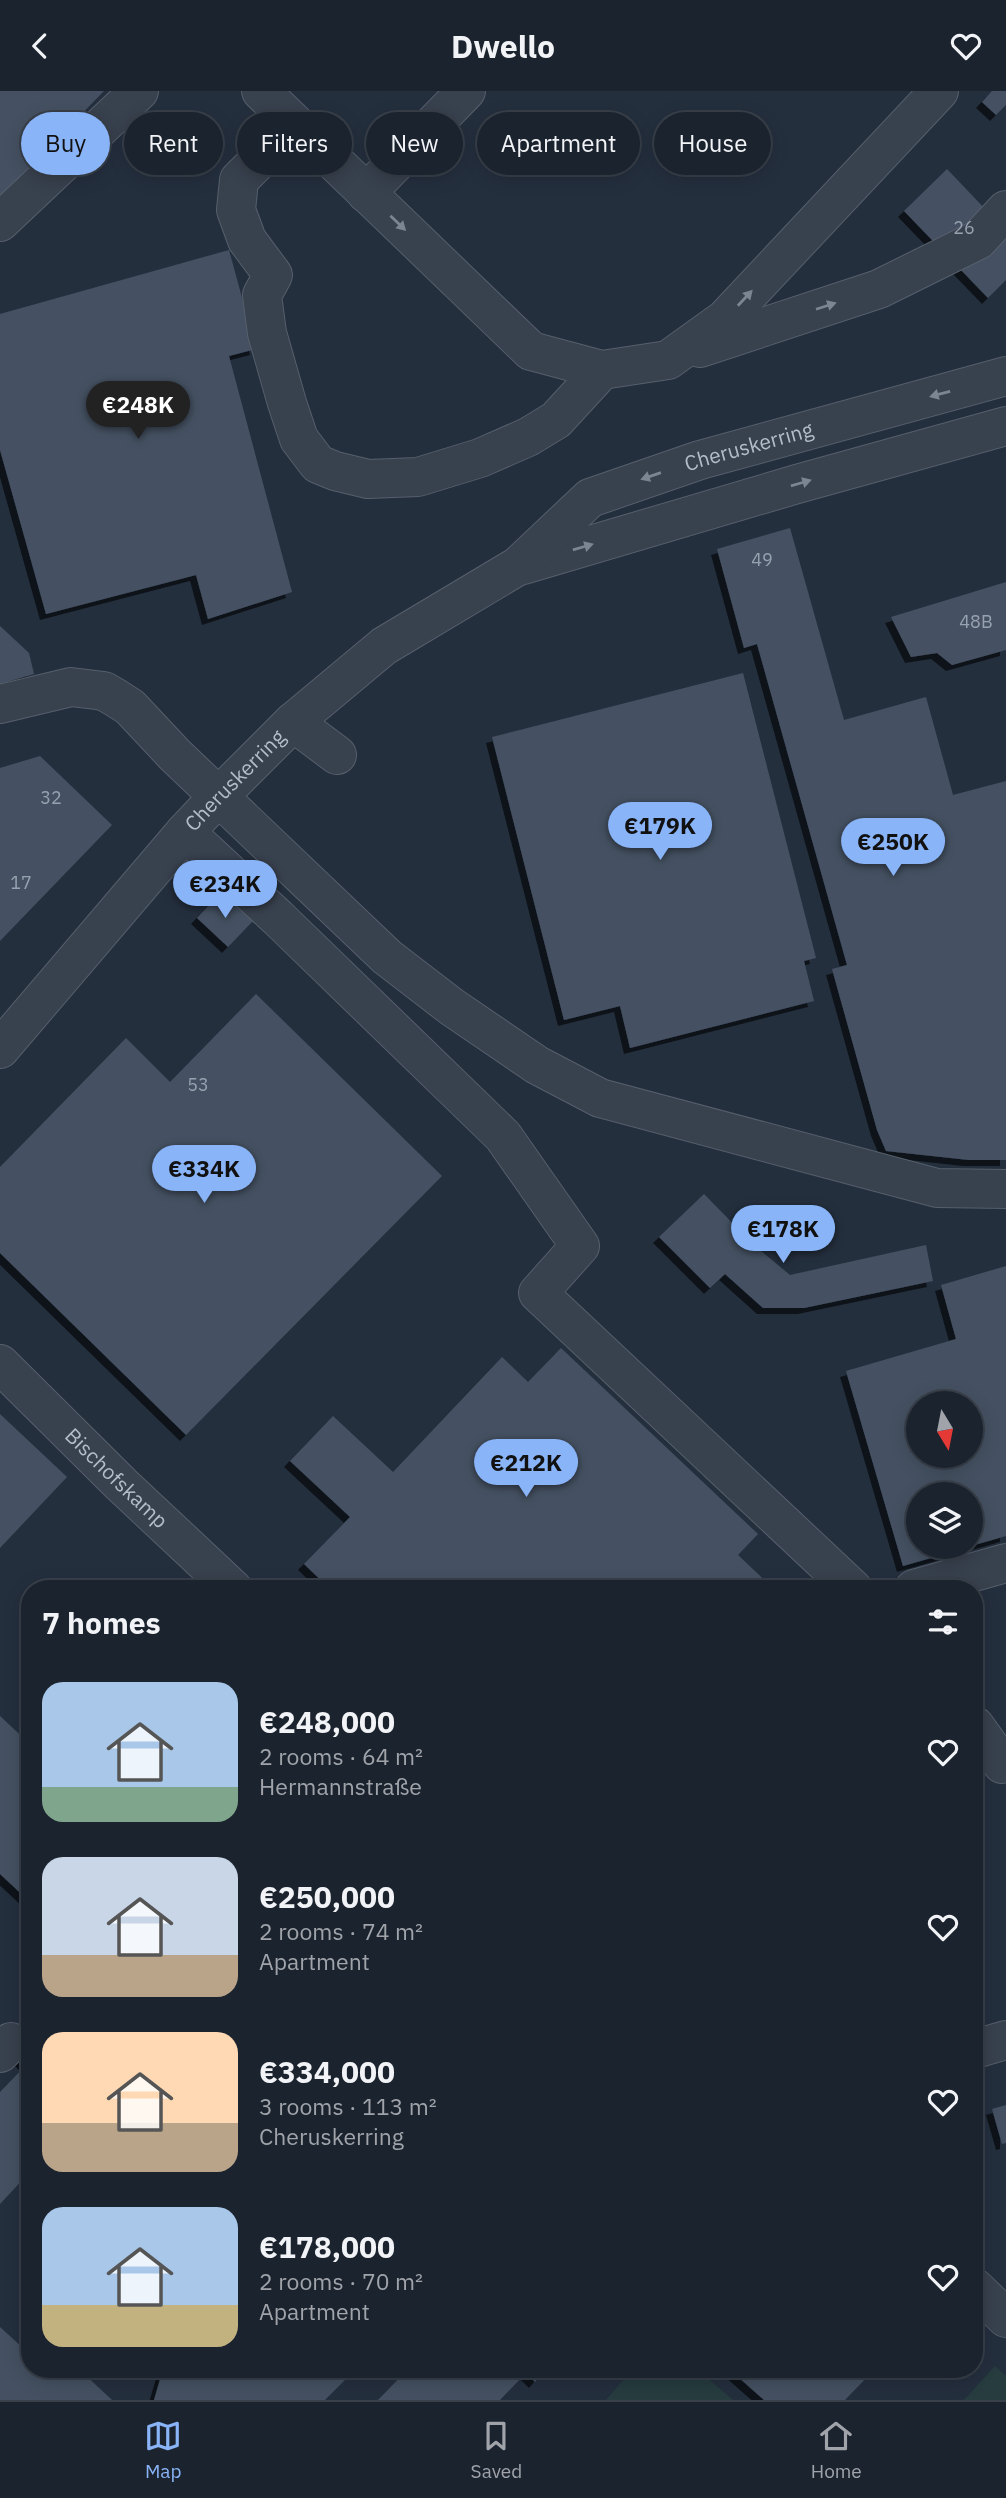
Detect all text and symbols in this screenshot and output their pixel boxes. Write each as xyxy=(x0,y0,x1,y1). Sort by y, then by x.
text: Dwello xyxy=(451,25,555,67)
icon: back xyxy=(21,27,59,65)
icon: heart xyxy=(947,27,985,65)
chip: Buy xyxy=(21,112,110,175)
chip: Rent xyxy=(124,112,223,175)
chip: Filters xyxy=(237,112,352,175)
chip: New xyxy=(366,112,463,175)
chip: Apartment xyxy=(477,112,640,175)
chip: House xyxy=(654,112,771,175)
one-way arrow xyxy=(389,215,406,231)
house number: 26 xyxy=(953,216,975,239)
one-way arrow xyxy=(736,289,753,306)
one-way arrow xyxy=(816,301,837,311)
pin: €248K xyxy=(89,381,187,441)
text: €248K xyxy=(102,389,174,419)
one-way arrow xyxy=(929,389,951,400)
street label: Cheruskerring xyxy=(680,415,816,477)
one-way arrow xyxy=(640,471,661,482)
one-way arrow xyxy=(791,477,812,487)
one-way arrow xyxy=(572,541,594,552)
house number: 49 xyxy=(751,548,773,571)
house number: 48B xyxy=(959,610,993,633)
street label: Cheruskerring xyxy=(178,723,291,837)
house number: 32 xyxy=(40,786,62,809)
pin: €179K xyxy=(611,803,709,862)
text: €179K xyxy=(624,810,696,840)
pin: €250K xyxy=(844,819,942,878)
text: €250K xyxy=(857,826,929,856)
pin: €234K xyxy=(176,861,274,920)
text: €234K xyxy=(189,868,261,898)
house number: 17 xyxy=(10,871,32,894)
house number: 53 xyxy=(187,1073,209,1096)
pin: €334K xyxy=(155,1145,253,1205)
text: €334K xyxy=(168,1153,240,1183)
pin: €178K xyxy=(734,1205,832,1265)
text: €178K xyxy=(747,1213,819,1243)
north arrow xyxy=(906,1391,984,1468)
map controls xyxy=(906,1391,983,1559)
street label: Bischofskamp xyxy=(59,1421,174,1534)
pin: €212K xyxy=(477,1439,575,1499)
text: €212K xyxy=(490,1447,562,1477)
button: layers xyxy=(906,1482,983,1559)
text: 7 homes xyxy=(42,1603,161,1642)
icon: filters xyxy=(924,1603,962,1641)
text: €248,000 xyxy=(259,1702,395,1741)
icon: home xyxy=(98,1710,182,1794)
icon: heart xyxy=(924,1733,962,1771)
text: 2 rooms · 64 m² xyxy=(259,1741,423,1771)
text: Hermannstraße xyxy=(259,1771,422,1801)
text: €250,000 xyxy=(259,1877,395,1916)
icon: home xyxy=(98,1885,182,1969)
icon: heart xyxy=(924,1908,962,1946)
text: 2 rooms · 74 m² xyxy=(259,1916,423,1946)
text: Apartment xyxy=(259,1946,370,1976)
text: €334,000 xyxy=(259,2052,395,2091)
icon: home xyxy=(98,2060,182,2144)
icon: heart xyxy=(924,2083,962,2121)
text: 3 rooms · 113 m² xyxy=(259,2091,437,2121)
text: Cheruskerring xyxy=(259,2121,404,2151)
text: €178,000 xyxy=(259,2227,395,2266)
icon: home xyxy=(98,2235,182,2319)
icon: heart xyxy=(924,2258,962,2296)
text: 2 rooms · 70 m² xyxy=(259,2266,423,2296)
text: Apartment xyxy=(259,2296,370,2326)
tab: Map xyxy=(144,2417,182,2483)
tab: Saved xyxy=(471,2417,522,2483)
tab: Home xyxy=(811,2417,862,2483)

